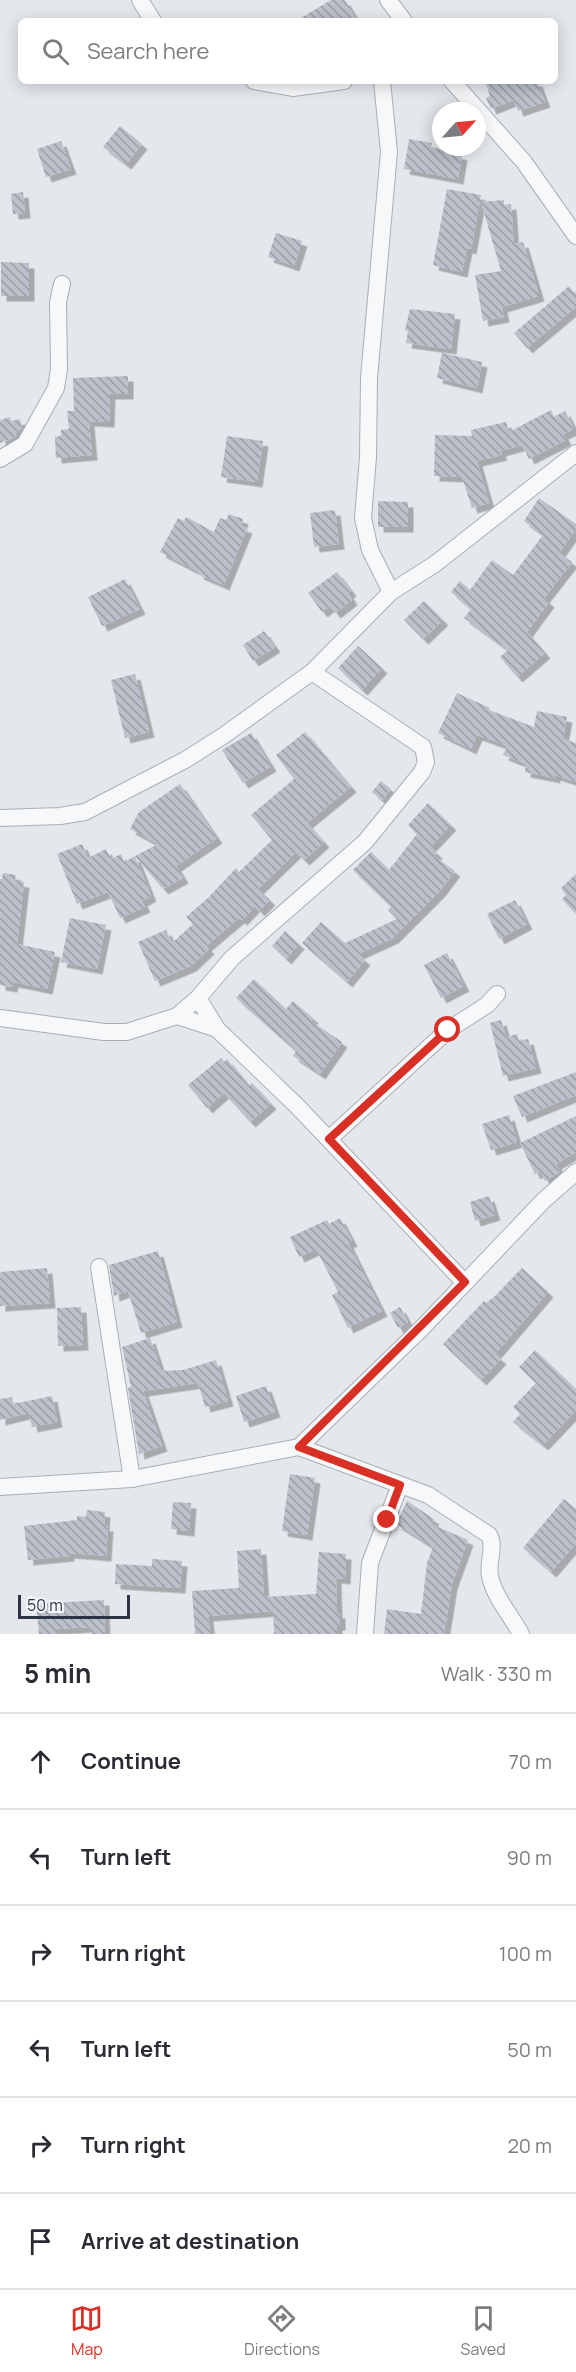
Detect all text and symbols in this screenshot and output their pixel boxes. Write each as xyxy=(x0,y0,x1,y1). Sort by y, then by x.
search box xyxy=(18,18,558,84)
icon: search xyxy=(39,35,72,68)
text: Search here xyxy=(87,36,209,66)
north arrow xyxy=(432,102,486,156)
route start xyxy=(434,1016,460,1042)
route end xyxy=(373,1506,399,1532)
scale bar xyxy=(18,1592,130,1620)
text: 50 m xyxy=(27,1594,63,1616)
text: 5 min xyxy=(24,1655,91,1691)
text: Walk · 330 m xyxy=(441,1660,552,1687)
icon: ahead xyxy=(24,1745,57,1778)
text: Continue xyxy=(81,1746,181,1776)
text: 70 m xyxy=(509,1748,552,1775)
icon: left xyxy=(24,1841,57,1874)
text: Turn left xyxy=(81,1842,171,1872)
text: 90 m xyxy=(506,1844,552,1871)
icon: right xyxy=(24,1937,57,1970)
text: Turn right xyxy=(81,1938,186,1968)
text: 100 m xyxy=(499,1940,552,1967)
icon: left xyxy=(24,2033,57,2066)
text: Turn left xyxy=(81,2034,171,2064)
text: 50 m xyxy=(507,2036,552,2063)
icon: right xyxy=(24,2129,57,2162)
text: Turn right xyxy=(81,2130,186,2160)
text: 20 m xyxy=(507,2132,552,2159)
icon: arrive xyxy=(24,2225,57,2258)
text: Arrive at destination xyxy=(81,2226,299,2256)
tab: Map xyxy=(70,2302,103,2360)
tab: Directions xyxy=(244,2302,320,2360)
tab: Saved xyxy=(461,2302,506,2360)

